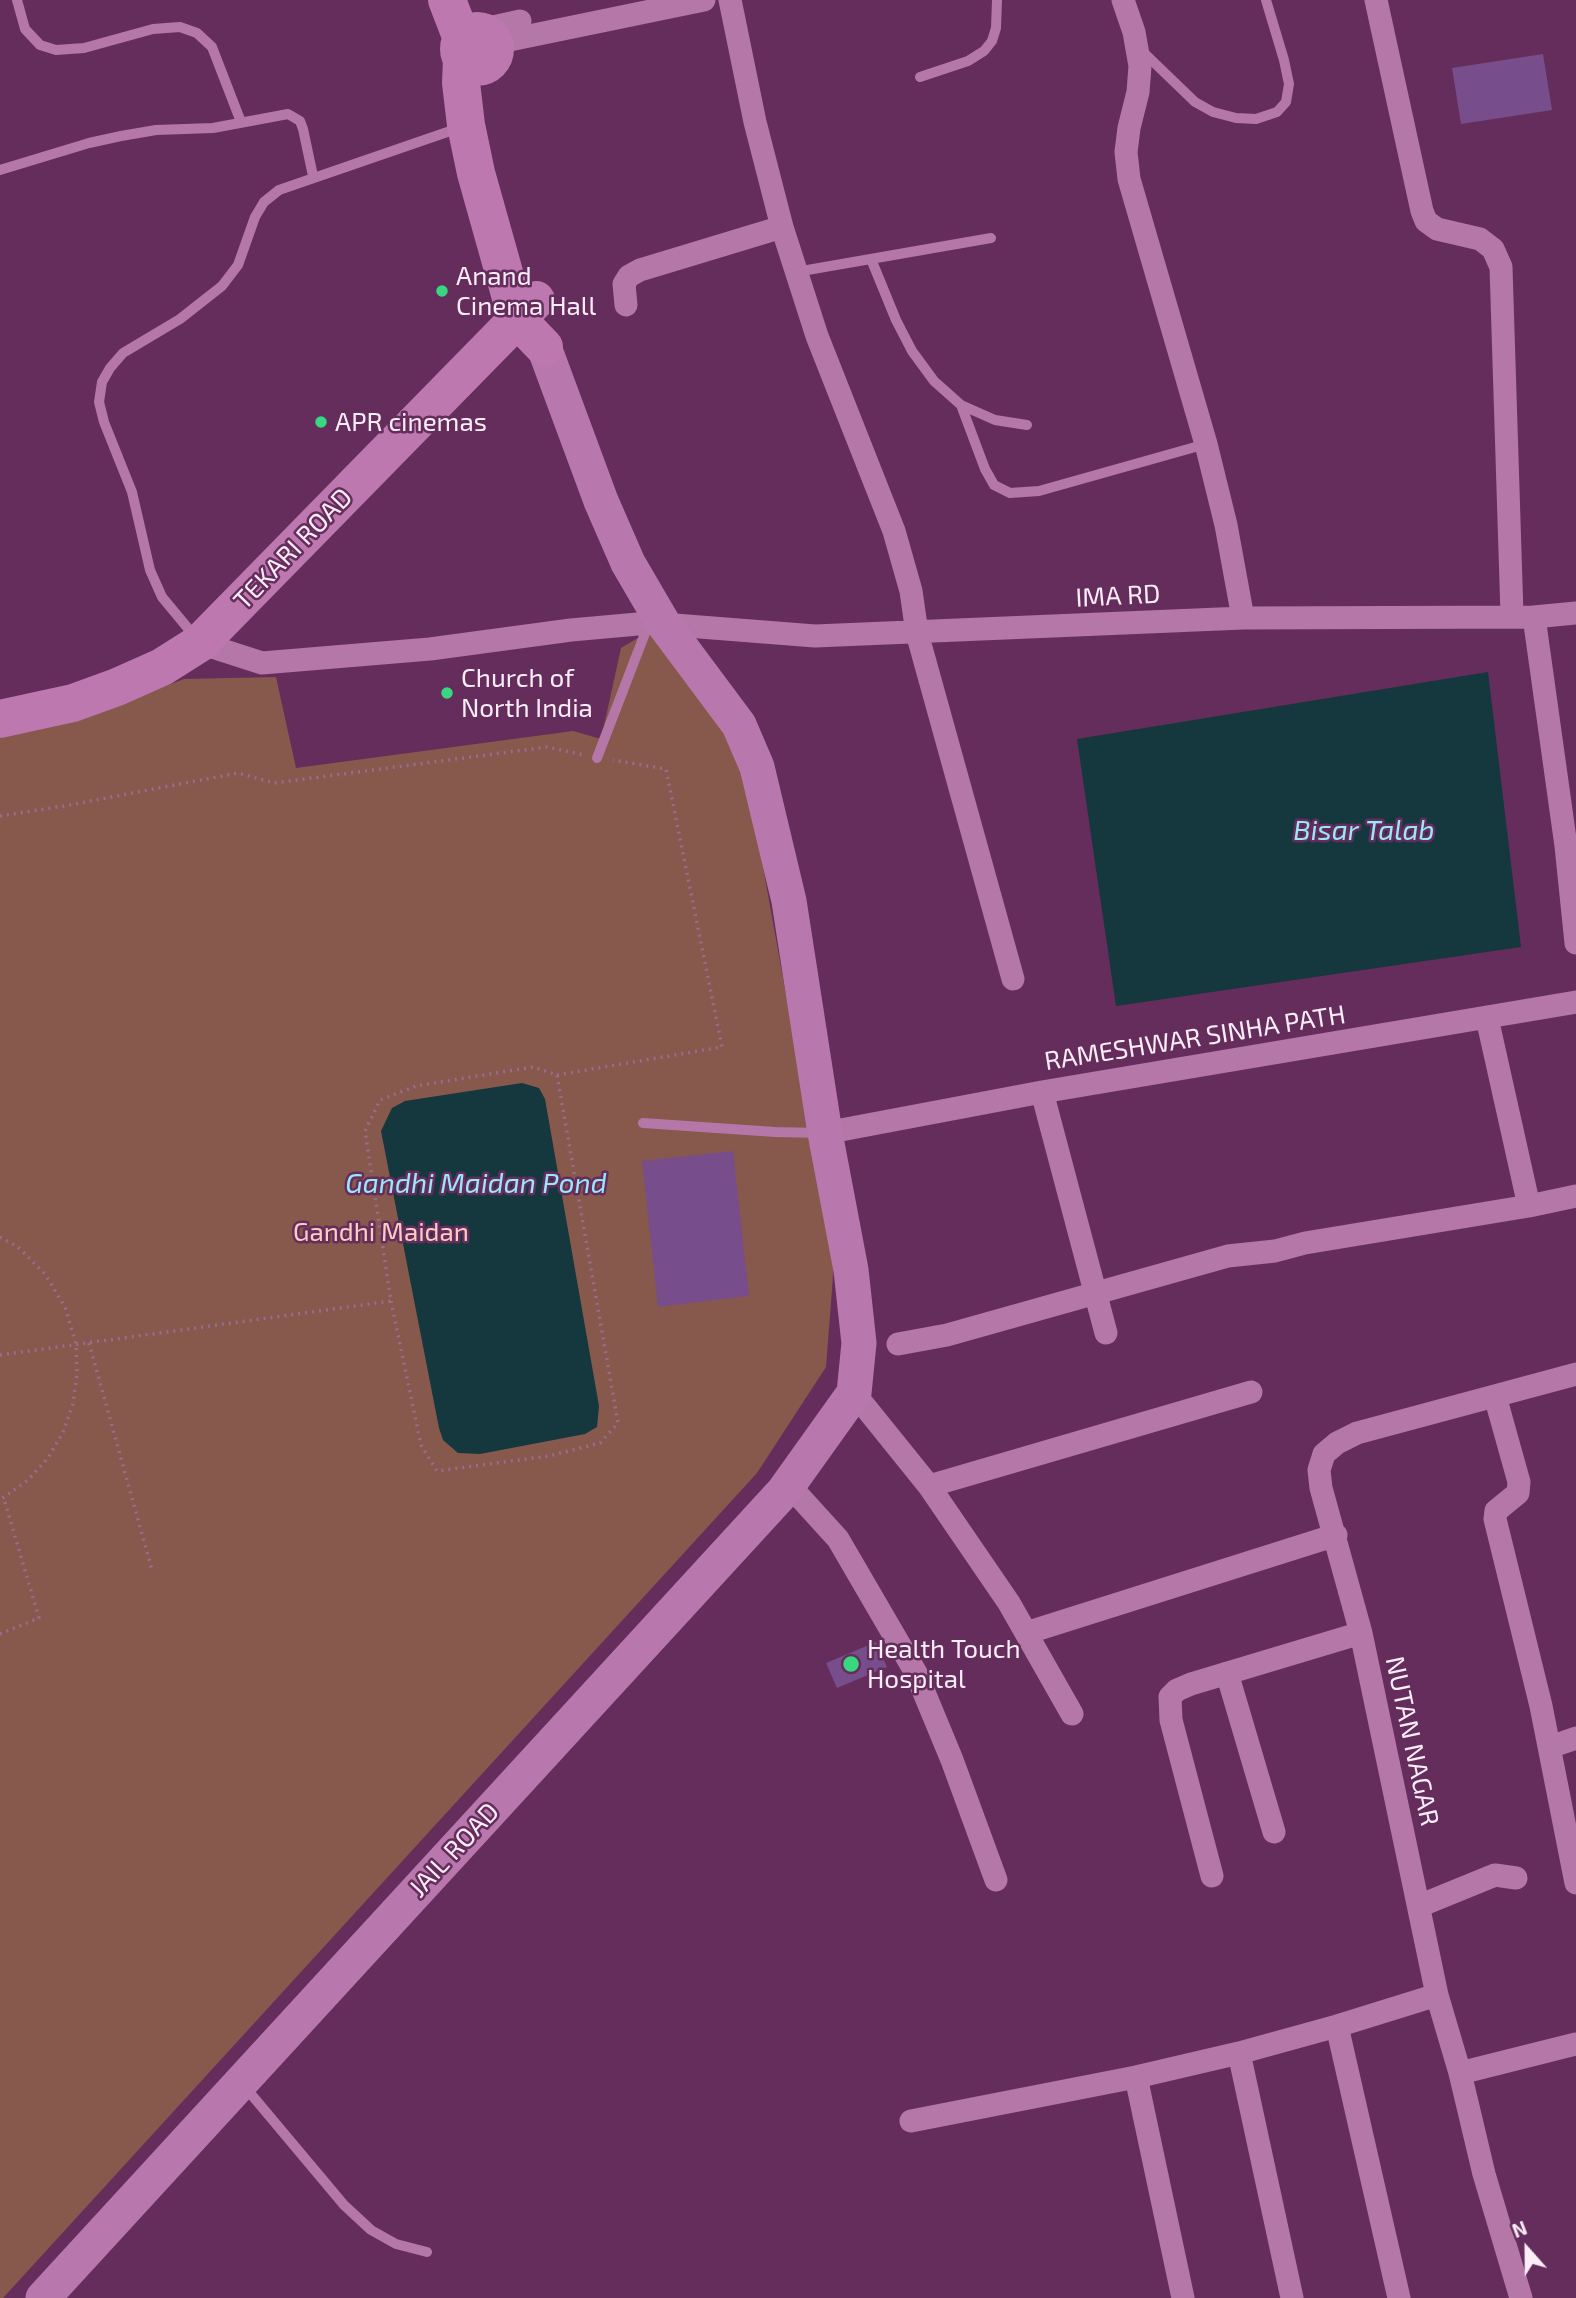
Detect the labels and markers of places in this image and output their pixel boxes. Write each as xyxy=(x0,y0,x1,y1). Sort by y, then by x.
place label: Anand Cinema Hall xyxy=(456,260,596,322)
marker: Anand Cinema Hall xyxy=(434,283,450,299)
place label: APR cinemas xyxy=(335,406,487,438)
marker: APR cinemas xyxy=(313,414,329,430)
place label: Church of North India xyxy=(461,662,593,724)
marker: Church of North India xyxy=(439,685,455,701)
place label: Health Touch Hospital xyxy=(867,1633,1021,1694)
marker: Health Touch Hospital xyxy=(841,1654,861,1674)

